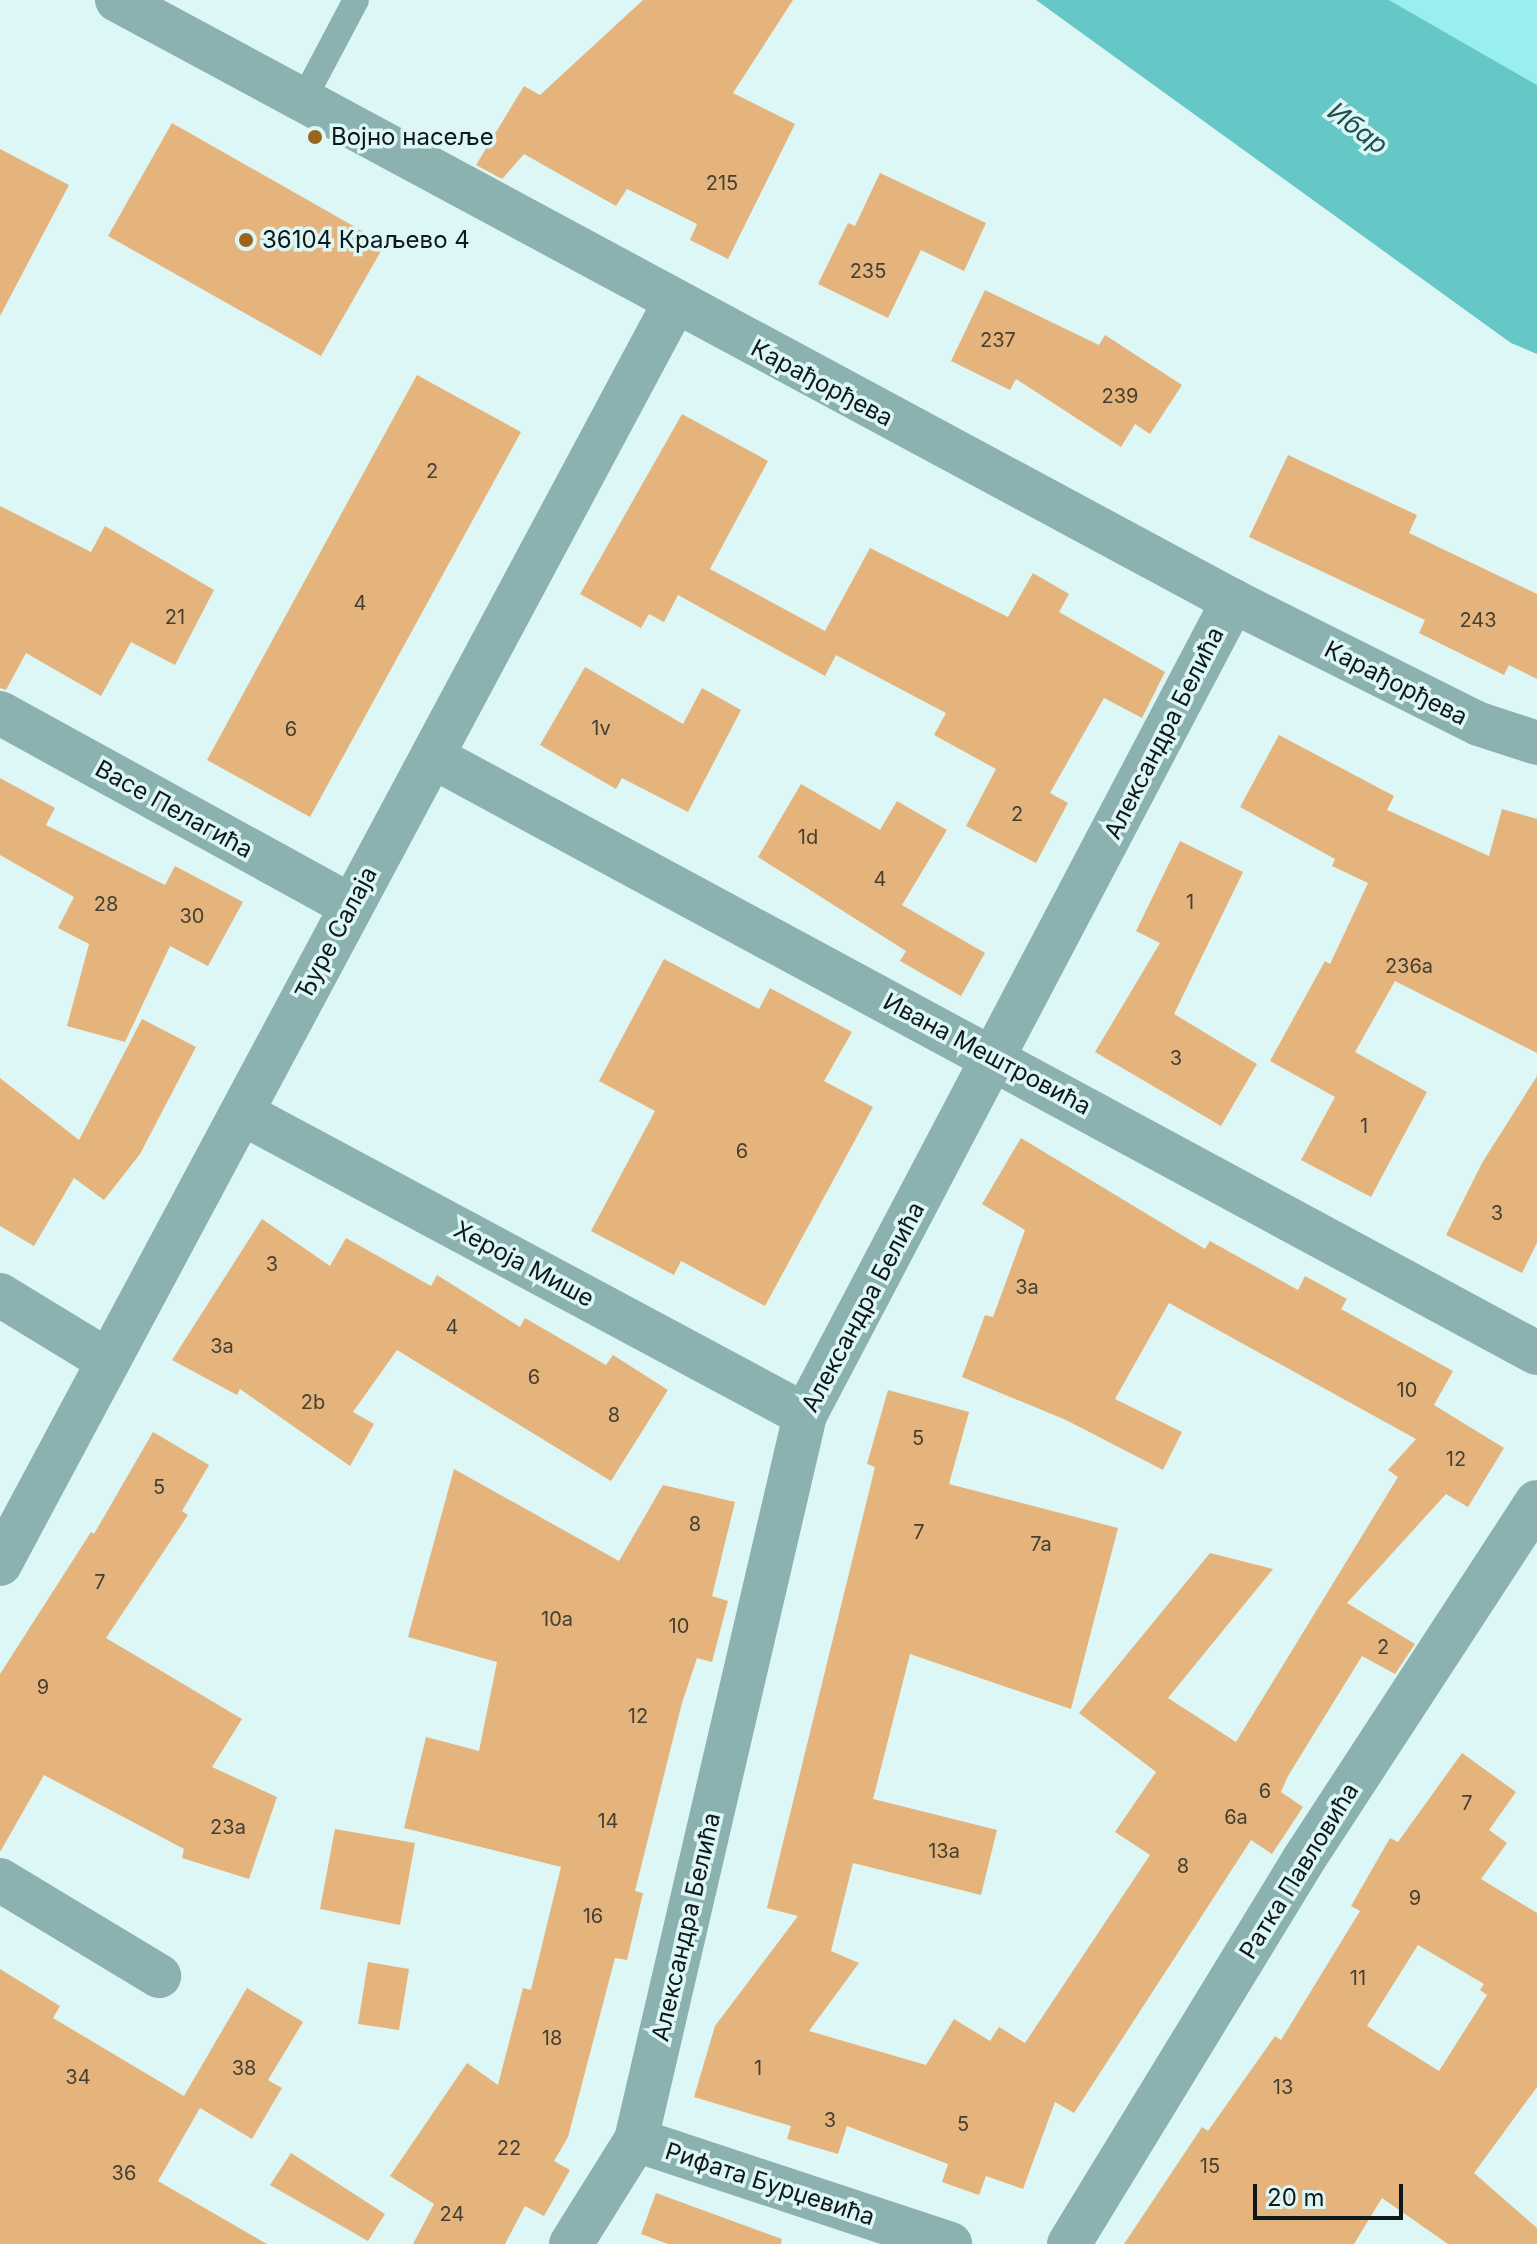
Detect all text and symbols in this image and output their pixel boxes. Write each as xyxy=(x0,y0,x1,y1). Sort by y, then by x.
water label: Ибар xyxy=(1322,95,1394,161)
place label: Војно насеље xyxy=(331,123,494,151)
marker: Војно насеље xyxy=(306,128,324,146)
house number: 215 xyxy=(706,171,738,195)
place label: 36104 Краљево 4 xyxy=(262,226,470,254)
marker: 36104 Краљево 4 xyxy=(237,231,255,249)
house number: 235 xyxy=(850,259,886,283)
house number: 237 xyxy=(980,328,1016,352)
street label: Карађорђева xyxy=(746,334,898,432)
house number: 239 xyxy=(1102,384,1138,408)
house number: 2 xyxy=(426,459,438,483)
house number: 4 xyxy=(354,591,366,615)
house number: 21 xyxy=(165,605,185,629)
house number: 243 xyxy=(1459,608,1497,632)
street label: Александра Белића xyxy=(1098,622,1230,844)
street label: Карађорђева xyxy=(1320,635,1472,731)
house number: 1v xyxy=(591,716,611,740)
house number: 6 xyxy=(285,717,297,741)
street label: Васе Пелагића xyxy=(90,754,258,864)
house number: 2 xyxy=(1011,802,1023,826)
house number: 1d xyxy=(798,825,818,849)
street label: Ђуре Салаја xyxy=(289,862,383,1004)
house number: 4 xyxy=(874,867,886,891)
house number: 1 xyxy=(1186,890,1194,914)
house number: 28 xyxy=(94,892,118,916)
house number: 30 xyxy=(180,904,204,928)
house number: 236a xyxy=(1385,954,1433,978)
street label: Ивана Мештровића xyxy=(878,987,1096,1121)
house number: 3 xyxy=(1170,1046,1182,1070)
house number: 1 xyxy=(1360,1114,1368,1138)
house number: 6 xyxy=(736,1139,748,1163)
street label: Александра Белића xyxy=(795,1197,931,1417)
house number: 3 xyxy=(1491,1201,1503,1225)
street label: Хероја Мише xyxy=(449,1215,599,1313)
house number: 3 xyxy=(266,1252,278,1276)
house number: 3a xyxy=(1015,1275,1039,1299)
house number: 4 xyxy=(446,1315,458,1339)
house number: 3a xyxy=(210,1334,234,1358)
house number: 6 xyxy=(528,1365,540,1389)
house number: 10 xyxy=(1397,1378,1417,1402)
house number: 2b xyxy=(301,1390,325,1414)
house number: 8 xyxy=(608,1403,620,1427)
house number: 5 xyxy=(912,1426,924,1450)
house number: 12 xyxy=(1446,1447,1466,1471)
house number: 5 xyxy=(153,1475,165,1499)
house number: 8 xyxy=(689,1512,701,1536)
house number: 7 xyxy=(913,1520,925,1544)
house number: 7a xyxy=(1030,1532,1052,1556)
house number: 7 xyxy=(94,1570,106,1594)
house number: 10a xyxy=(541,1607,573,1631)
house number: 10 xyxy=(669,1614,689,1638)
house number: 2 xyxy=(1377,1635,1389,1659)
house number: 9 xyxy=(37,1675,49,1699)
house number: 12 xyxy=(628,1704,648,1728)
street label: Ратка Павловића xyxy=(1233,1778,1365,1964)
house number: 6 xyxy=(1259,1779,1271,1803)
house number: 7 xyxy=(1461,1791,1473,1815)
house number: 6a xyxy=(1224,1805,1248,1829)
house number: 14 xyxy=(597,1809,619,1833)
street label: Александра Белића xyxy=(646,1810,726,2044)
house number: 23a xyxy=(210,1815,246,1839)
house number: 13a xyxy=(928,1839,960,1863)
house number: 8 xyxy=(1177,1854,1189,1878)
house number: 9 xyxy=(1409,1886,1421,1910)
house number: 16 xyxy=(583,1904,603,1928)
house number: 11 xyxy=(1350,1966,1366,1990)
house number: 18 xyxy=(542,2026,562,2050)
house number: 38 xyxy=(232,2056,256,2080)
house number: 1 xyxy=(754,2056,762,2080)
house number: 34 xyxy=(65,2065,91,2089)
house number: 13 xyxy=(1273,2075,1293,2099)
house number: 3 xyxy=(824,2108,836,2132)
house number: 5 xyxy=(957,2112,969,2136)
house number: 22 xyxy=(497,2136,521,2160)
street label: Рифата Бурџевића xyxy=(662,2137,878,2231)
house number: 15 xyxy=(1200,2154,1220,2178)
house number: 36 xyxy=(112,2161,136,2185)
scale bar xyxy=(1257,2168,1407,2218)
text: 20 m xyxy=(1267,2183,1325,2212)
house number: 24 xyxy=(440,2202,464,2226)

